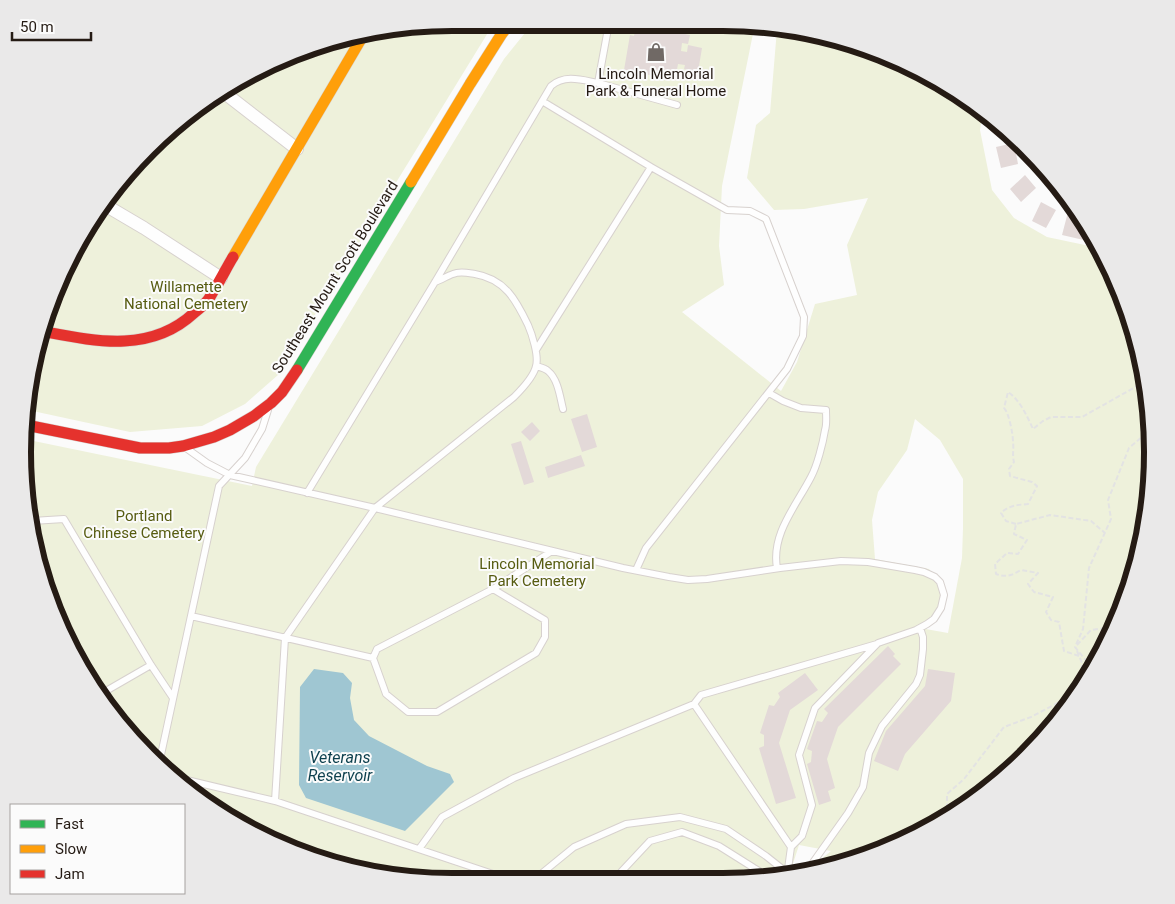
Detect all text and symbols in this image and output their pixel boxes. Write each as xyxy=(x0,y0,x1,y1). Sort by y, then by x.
scale bar xyxy=(12,10,91,42)
text: 50 m xyxy=(20,18,54,36)
shop icon: Lincoln Memorial Park & Funeral Home xyxy=(645,41,667,63)
place label: Lincoln Memorial Park & Funeral Home xyxy=(586,65,726,100)
street label: Southeast Mount Scott Boulevard xyxy=(268,177,402,377)
park label: Willamette National Cemetery xyxy=(124,278,248,313)
park label: Portland Chinese Cemetery xyxy=(83,507,205,542)
park label: Lincoln Memorial Park Cemetery xyxy=(479,555,595,590)
water label: Veterans Reservoir xyxy=(308,748,373,785)
legend xyxy=(10,804,185,894)
text: Fast xyxy=(55,815,84,833)
text: Slow xyxy=(55,840,87,858)
text: Jam xyxy=(55,865,85,883)

